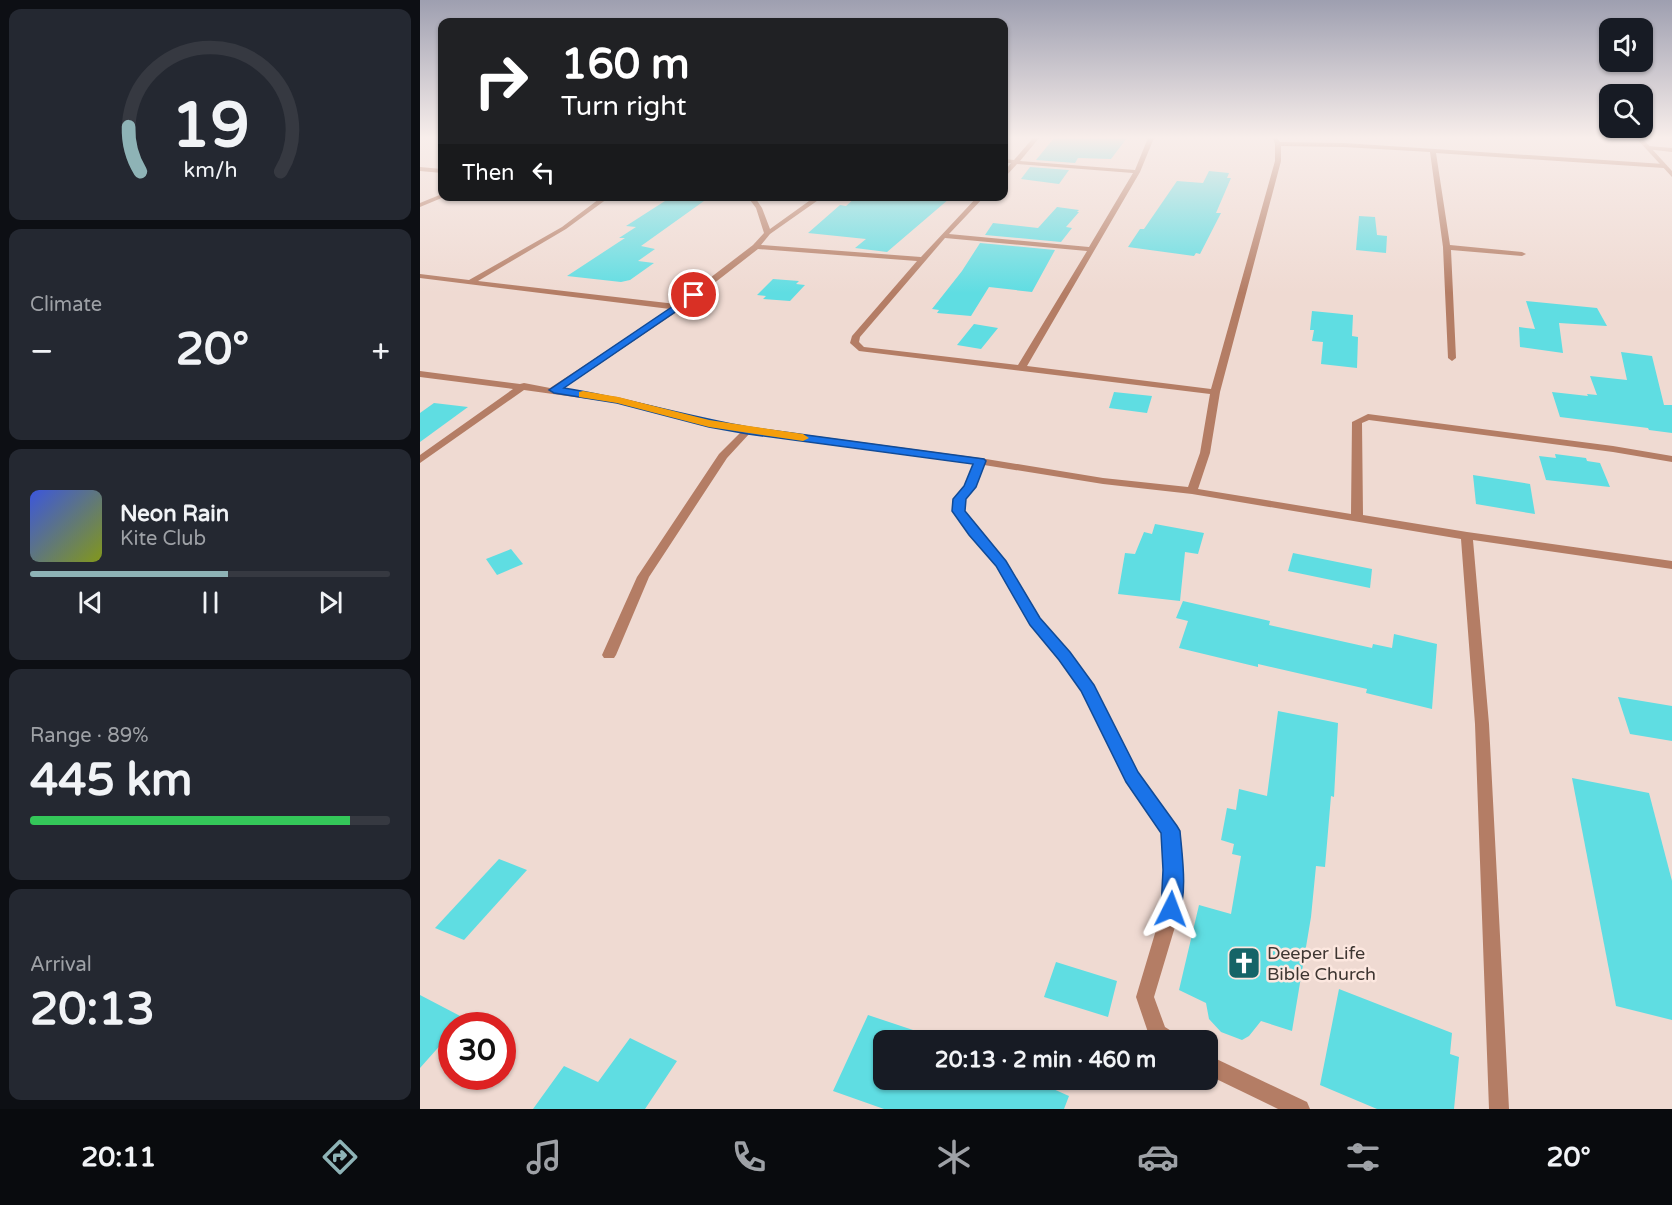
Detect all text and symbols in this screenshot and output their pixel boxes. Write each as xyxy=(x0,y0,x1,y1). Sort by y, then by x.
map controls xyxy=(1599,18,1653,138)
button: sound xyxy=(1599,18,1653,72)
text: 160 m xyxy=(561,39,690,90)
icon: right xyxy=(462,42,540,120)
button: search xyxy=(1599,84,1653,138)
text: 19 xyxy=(171,89,249,164)
text: Turn right xyxy=(561,90,687,123)
icon: left xyxy=(527,156,560,189)
text: km/h xyxy=(183,157,237,183)
text: Then xyxy=(462,160,515,186)
pin xyxy=(668,269,719,320)
icon: arrive xyxy=(677,278,710,311)
text: Climate xyxy=(30,293,102,317)
text: 20° xyxy=(176,323,249,377)
text: − xyxy=(30,332,54,371)
text: + xyxy=(371,332,390,371)
text: Neon Rain xyxy=(120,501,229,527)
text: Kite Club xyxy=(120,527,206,551)
icon: previous xyxy=(74,586,107,619)
icon: pause xyxy=(194,586,227,619)
icon: next xyxy=(314,586,347,619)
text: Range · 89% xyxy=(30,724,149,748)
text: 445 km xyxy=(30,754,192,808)
position arrow xyxy=(1139,877,1203,941)
place label: Deeper Life Bible Church xyxy=(1267,942,1376,985)
church icon: Deeper Life Bible Church xyxy=(1226,945,1262,981)
text: Arrival xyxy=(30,953,92,977)
text: 20:13 xyxy=(30,983,155,1037)
speed limit sign: 30 xyxy=(438,1012,516,1090)
text: 20:13 · 2 min · 460 m xyxy=(935,1047,1156,1073)
icon: directions xyxy=(319,1136,361,1178)
icon: music xyxy=(523,1136,565,1178)
icon: phone xyxy=(728,1136,770,1178)
icon: climate xyxy=(933,1136,975,1178)
icon: car xyxy=(1137,1136,1179,1178)
icon: filters xyxy=(1342,1136,1384,1178)
text: 20:11 xyxy=(81,1141,156,1174)
text: 20° xyxy=(1547,1141,1591,1174)

